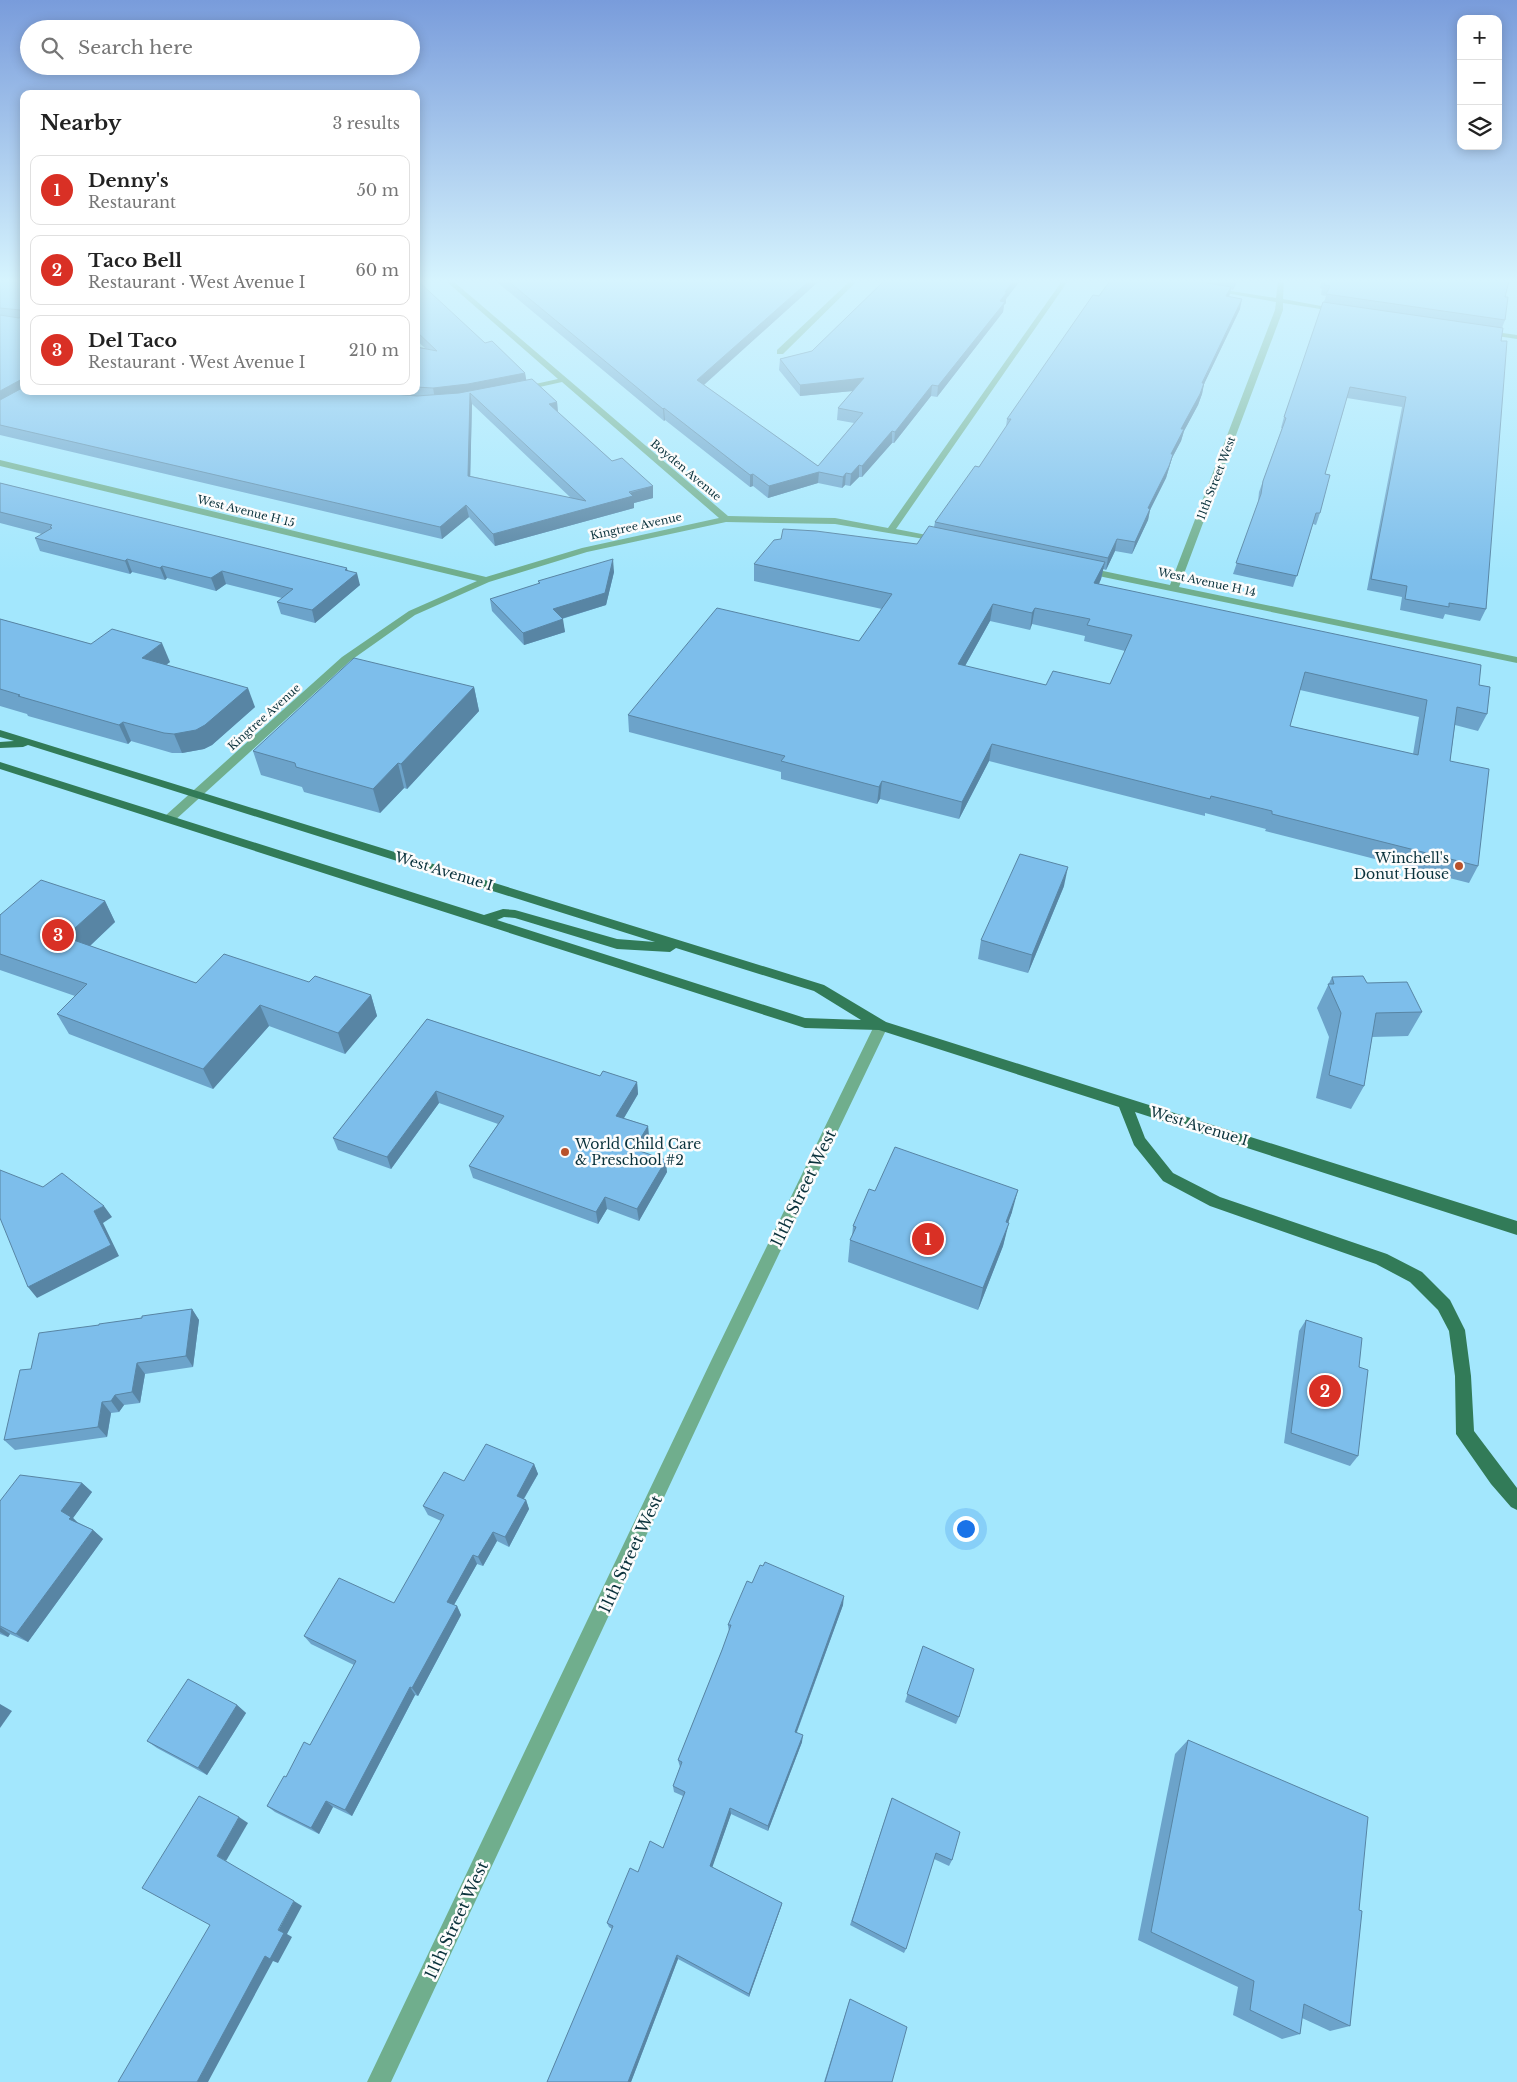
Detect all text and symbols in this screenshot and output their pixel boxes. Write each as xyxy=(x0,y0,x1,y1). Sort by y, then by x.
map controls xyxy=(1457,15,1502,150)
button: + xyxy=(1457,15,1502,60)
search box xyxy=(20,20,420,75)
icon: search xyxy=(38,34,66,62)
text: Search here xyxy=(78,36,193,59)
button: − xyxy=(1457,60,1502,105)
button: layers xyxy=(1457,105,1502,150)
text: Nearby xyxy=(40,110,121,136)
text: 3 results xyxy=(332,113,400,133)
text: Denny's xyxy=(88,169,169,192)
text: 1 xyxy=(54,180,60,200)
text: 50 m xyxy=(357,180,399,200)
text: Restaurant xyxy=(88,192,176,212)
text: Taco Bell xyxy=(88,249,182,272)
text: 2 xyxy=(52,260,62,280)
text: 60 m xyxy=(356,260,399,280)
text: Restaurant · West Avenue I xyxy=(88,272,305,292)
text: Del Taco xyxy=(88,329,177,352)
text: 3 xyxy=(52,340,62,360)
text: 210 m xyxy=(349,340,399,360)
text: Restaurant · West Avenue I xyxy=(88,352,305,372)
street label: 11th Street West xyxy=(1194,434,1239,522)
street label: Boyden Avenue xyxy=(648,436,724,504)
street label: West Avenue H 15 xyxy=(195,492,296,530)
street label: Kingtree Avenue xyxy=(589,509,683,543)
street label: West Avenue H 14 xyxy=(1156,565,1257,599)
street label: Kingtree Avenue xyxy=(225,681,303,753)
street label: West Avenue I xyxy=(392,847,495,895)
place label: Winchell's Donut House xyxy=(1354,849,1449,883)
marker: Winchell's Donut House xyxy=(1453,860,1465,872)
pin: 3 xyxy=(42,916,74,954)
street label: West Avenue I xyxy=(1147,1102,1250,1150)
street label: 11th Street West xyxy=(766,1126,840,1250)
place label: World Child Care & Preschool #2 xyxy=(574,1135,701,1169)
marker: World Child Care & Preschool #2 xyxy=(559,1146,571,1158)
pin: 1 xyxy=(912,1220,944,1258)
pin: 2 xyxy=(1309,1372,1341,1410)
street label: 11th Street West xyxy=(594,1492,666,1616)
your location xyxy=(953,1516,979,1542)
street label: 11th Street West xyxy=(420,1858,492,1982)

